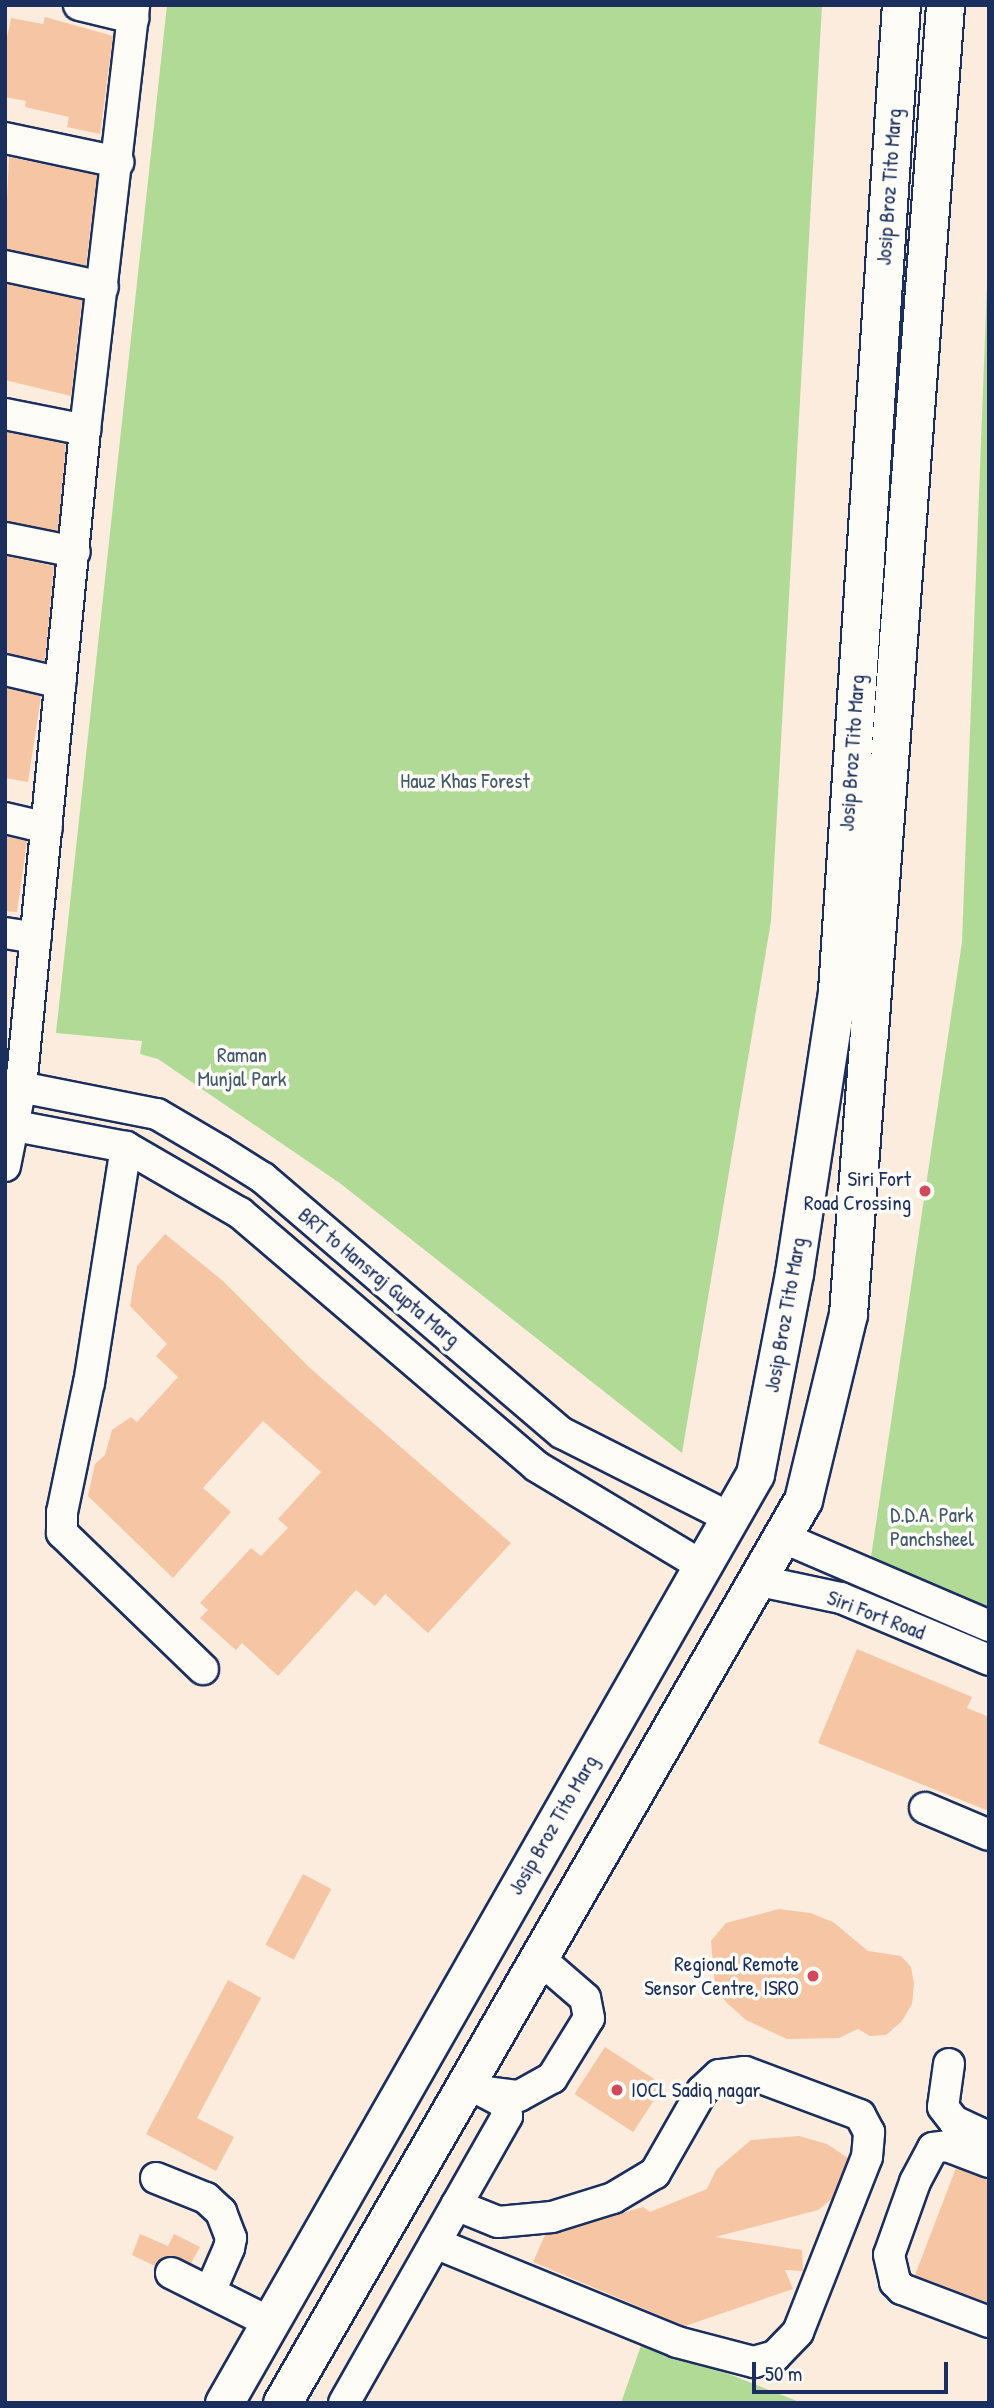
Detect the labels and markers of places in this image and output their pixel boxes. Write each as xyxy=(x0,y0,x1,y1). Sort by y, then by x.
place label: Siri Fort Road Crossing xyxy=(804,1166,911,1216)
marker: Siri Fort Road Crossing xyxy=(917,1183,933,1199)
place label: Regional Remote Sensor Centre, ISRO xyxy=(644,1951,799,2001)
marker: Regional Remote Sensor Centre, ISRO xyxy=(805,1968,821,1984)
place label: IOCL Sadiq nagar xyxy=(631,2077,760,2103)
marker: IOCL Sadiq nagar xyxy=(609,2082,625,2098)

